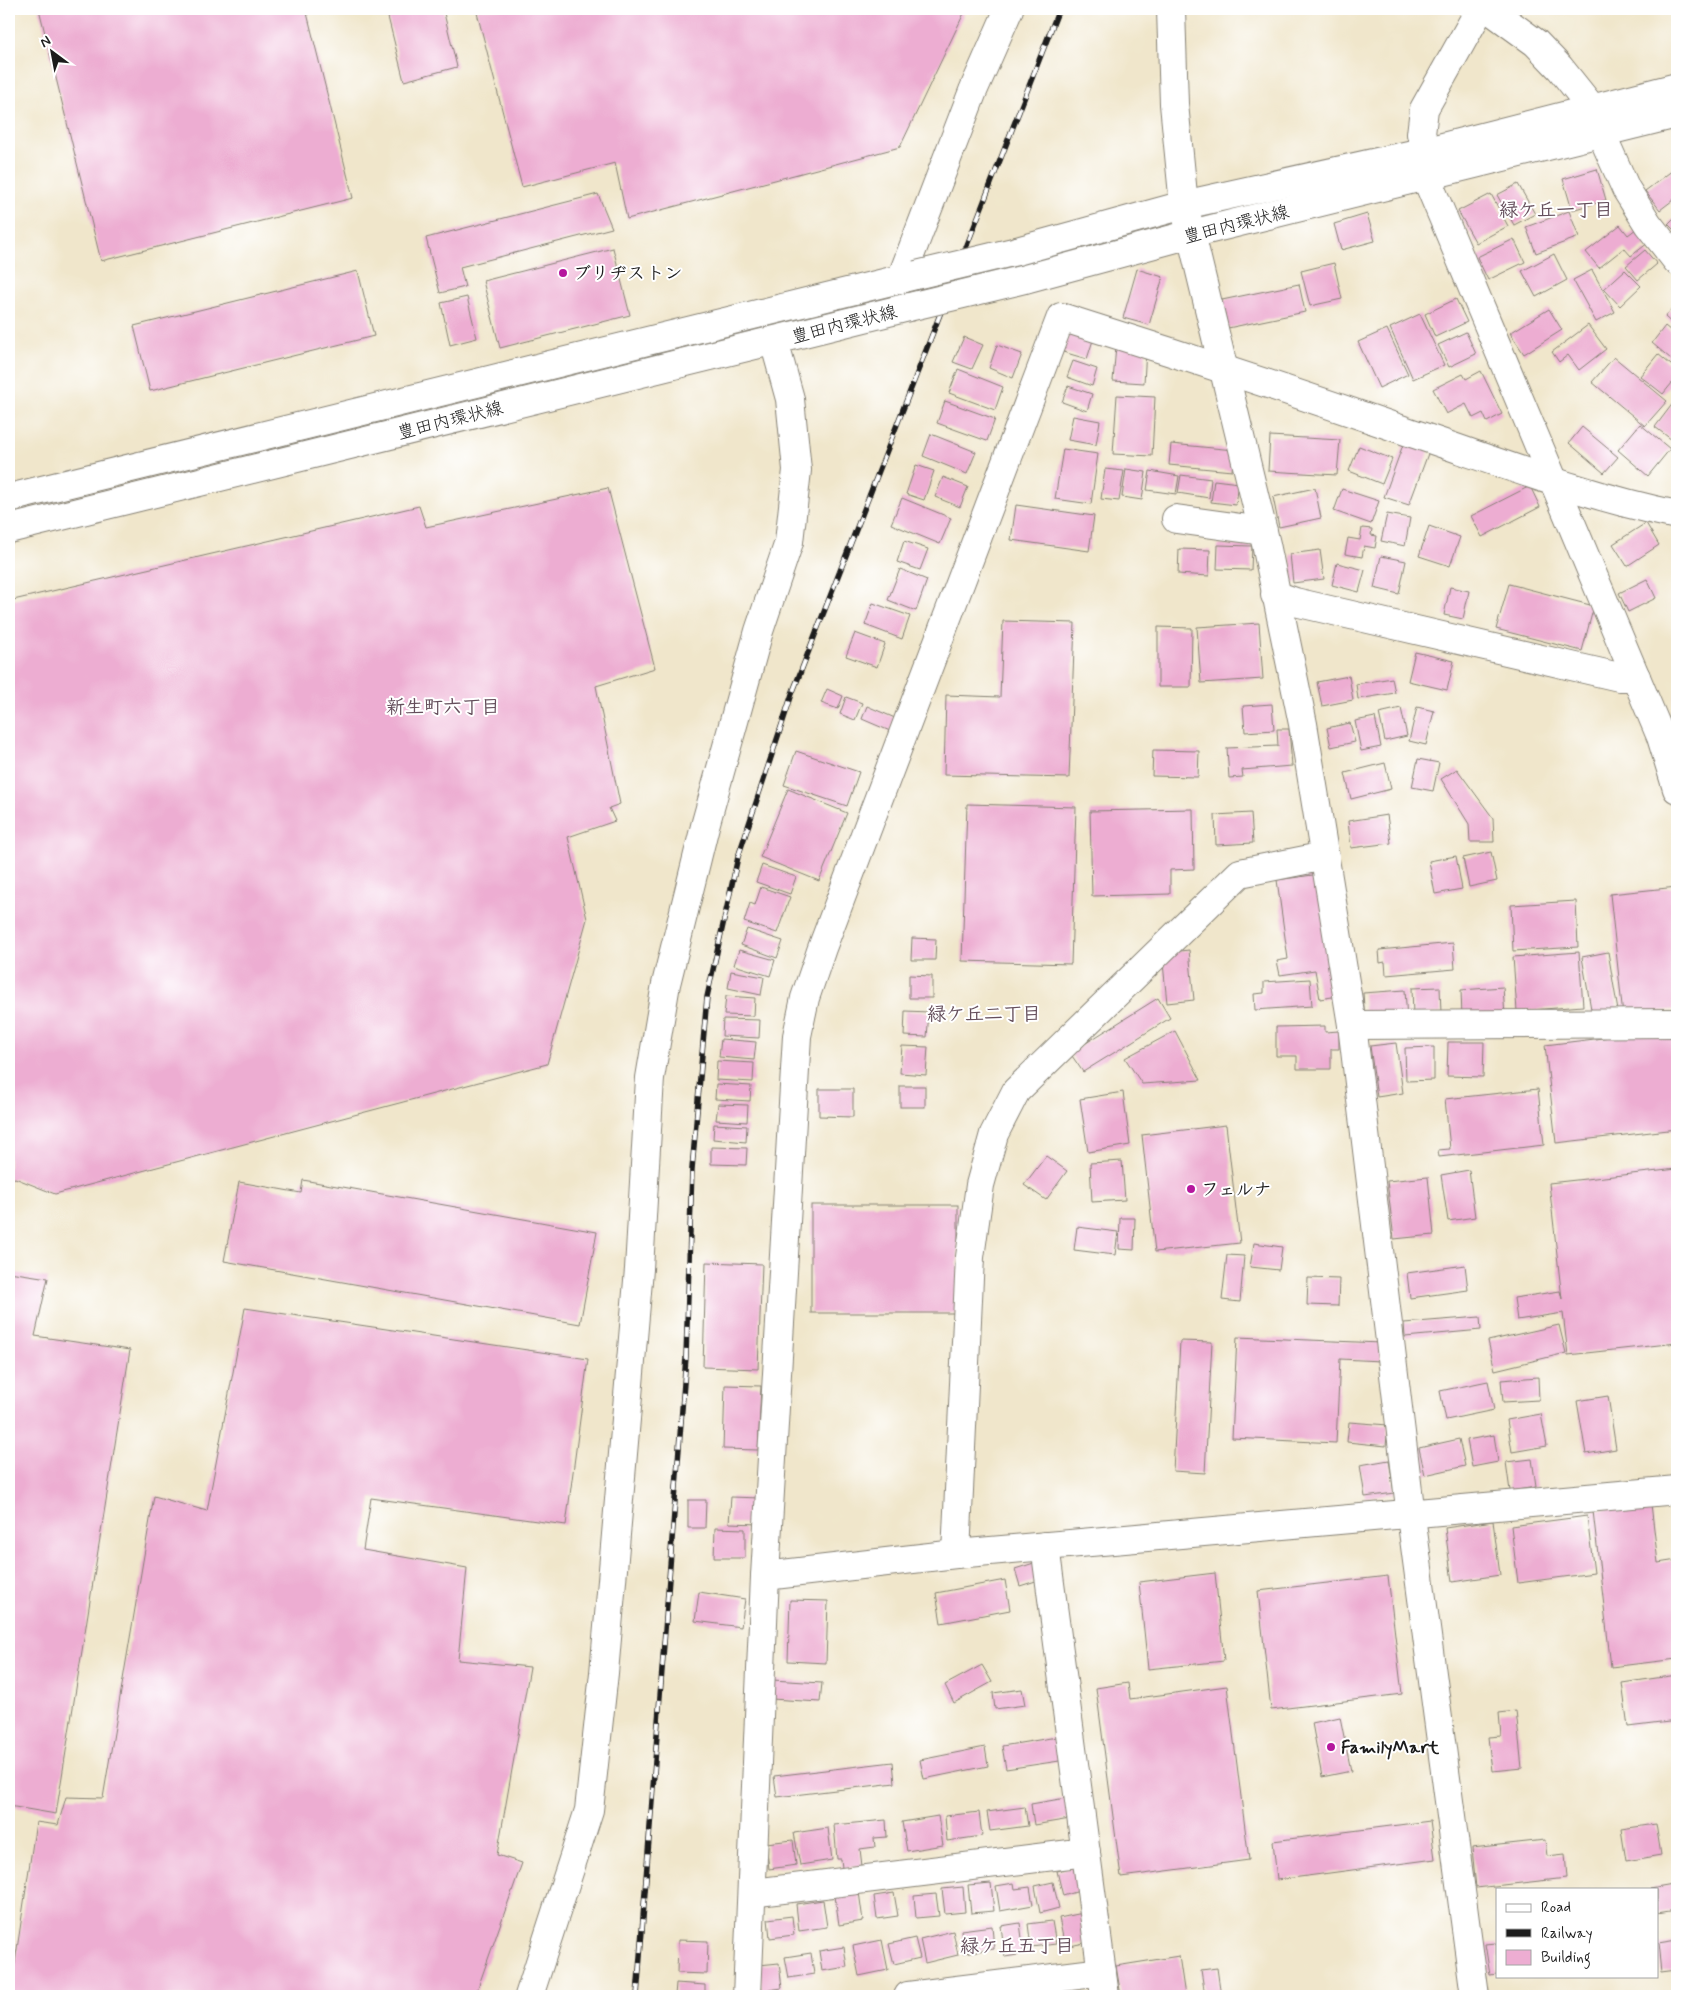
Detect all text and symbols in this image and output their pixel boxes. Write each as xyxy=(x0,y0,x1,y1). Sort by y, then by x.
north arrow xyxy=(28,28,78,78)
text: N xyxy=(37,32,54,52)
district label: 緑ケ丘一丁目 xyxy=(1499,198,1613,223)
street label: 豊田内環状線 xyxy=(1181,200,1292,250)
place label: ブリヂストン xyxy=(573,262,682,286)
marker: ブリヂストン xyxy=(557,267,569,279)
street label: 豊田内環状線 xyxy=(789,300,900,350)
street label: 豊田内環状線 xyxy=(395,396,506,446)
district label: 新生町六丁目 xyxy=(386,695,500,720)
district label: 緑ケ丘二丁目 xyxy=(927,1002,1041,1027)
place label: フェルナ xyxy=(1201,1178,1272,1202)
marker: フェルナ xyxy=(1185,1183,1197,1195)
place label: FamilyMart xyxy=(1341,1736,1440,1760)
marker: FamilyMart xyxy=(1325,1741,1337,1753)
legend xyxy=(1496,1888,1658,1978)
text: Road xyxy=(1541,1898,1571,1918)
text: Railway xyxy=(1541,1924,1593,1944)
district label: 緑ケ丘五丁目 xyxy=(960,1934,1074,1959)
text: Building xyxy=(1541,1948,1591,1969)

